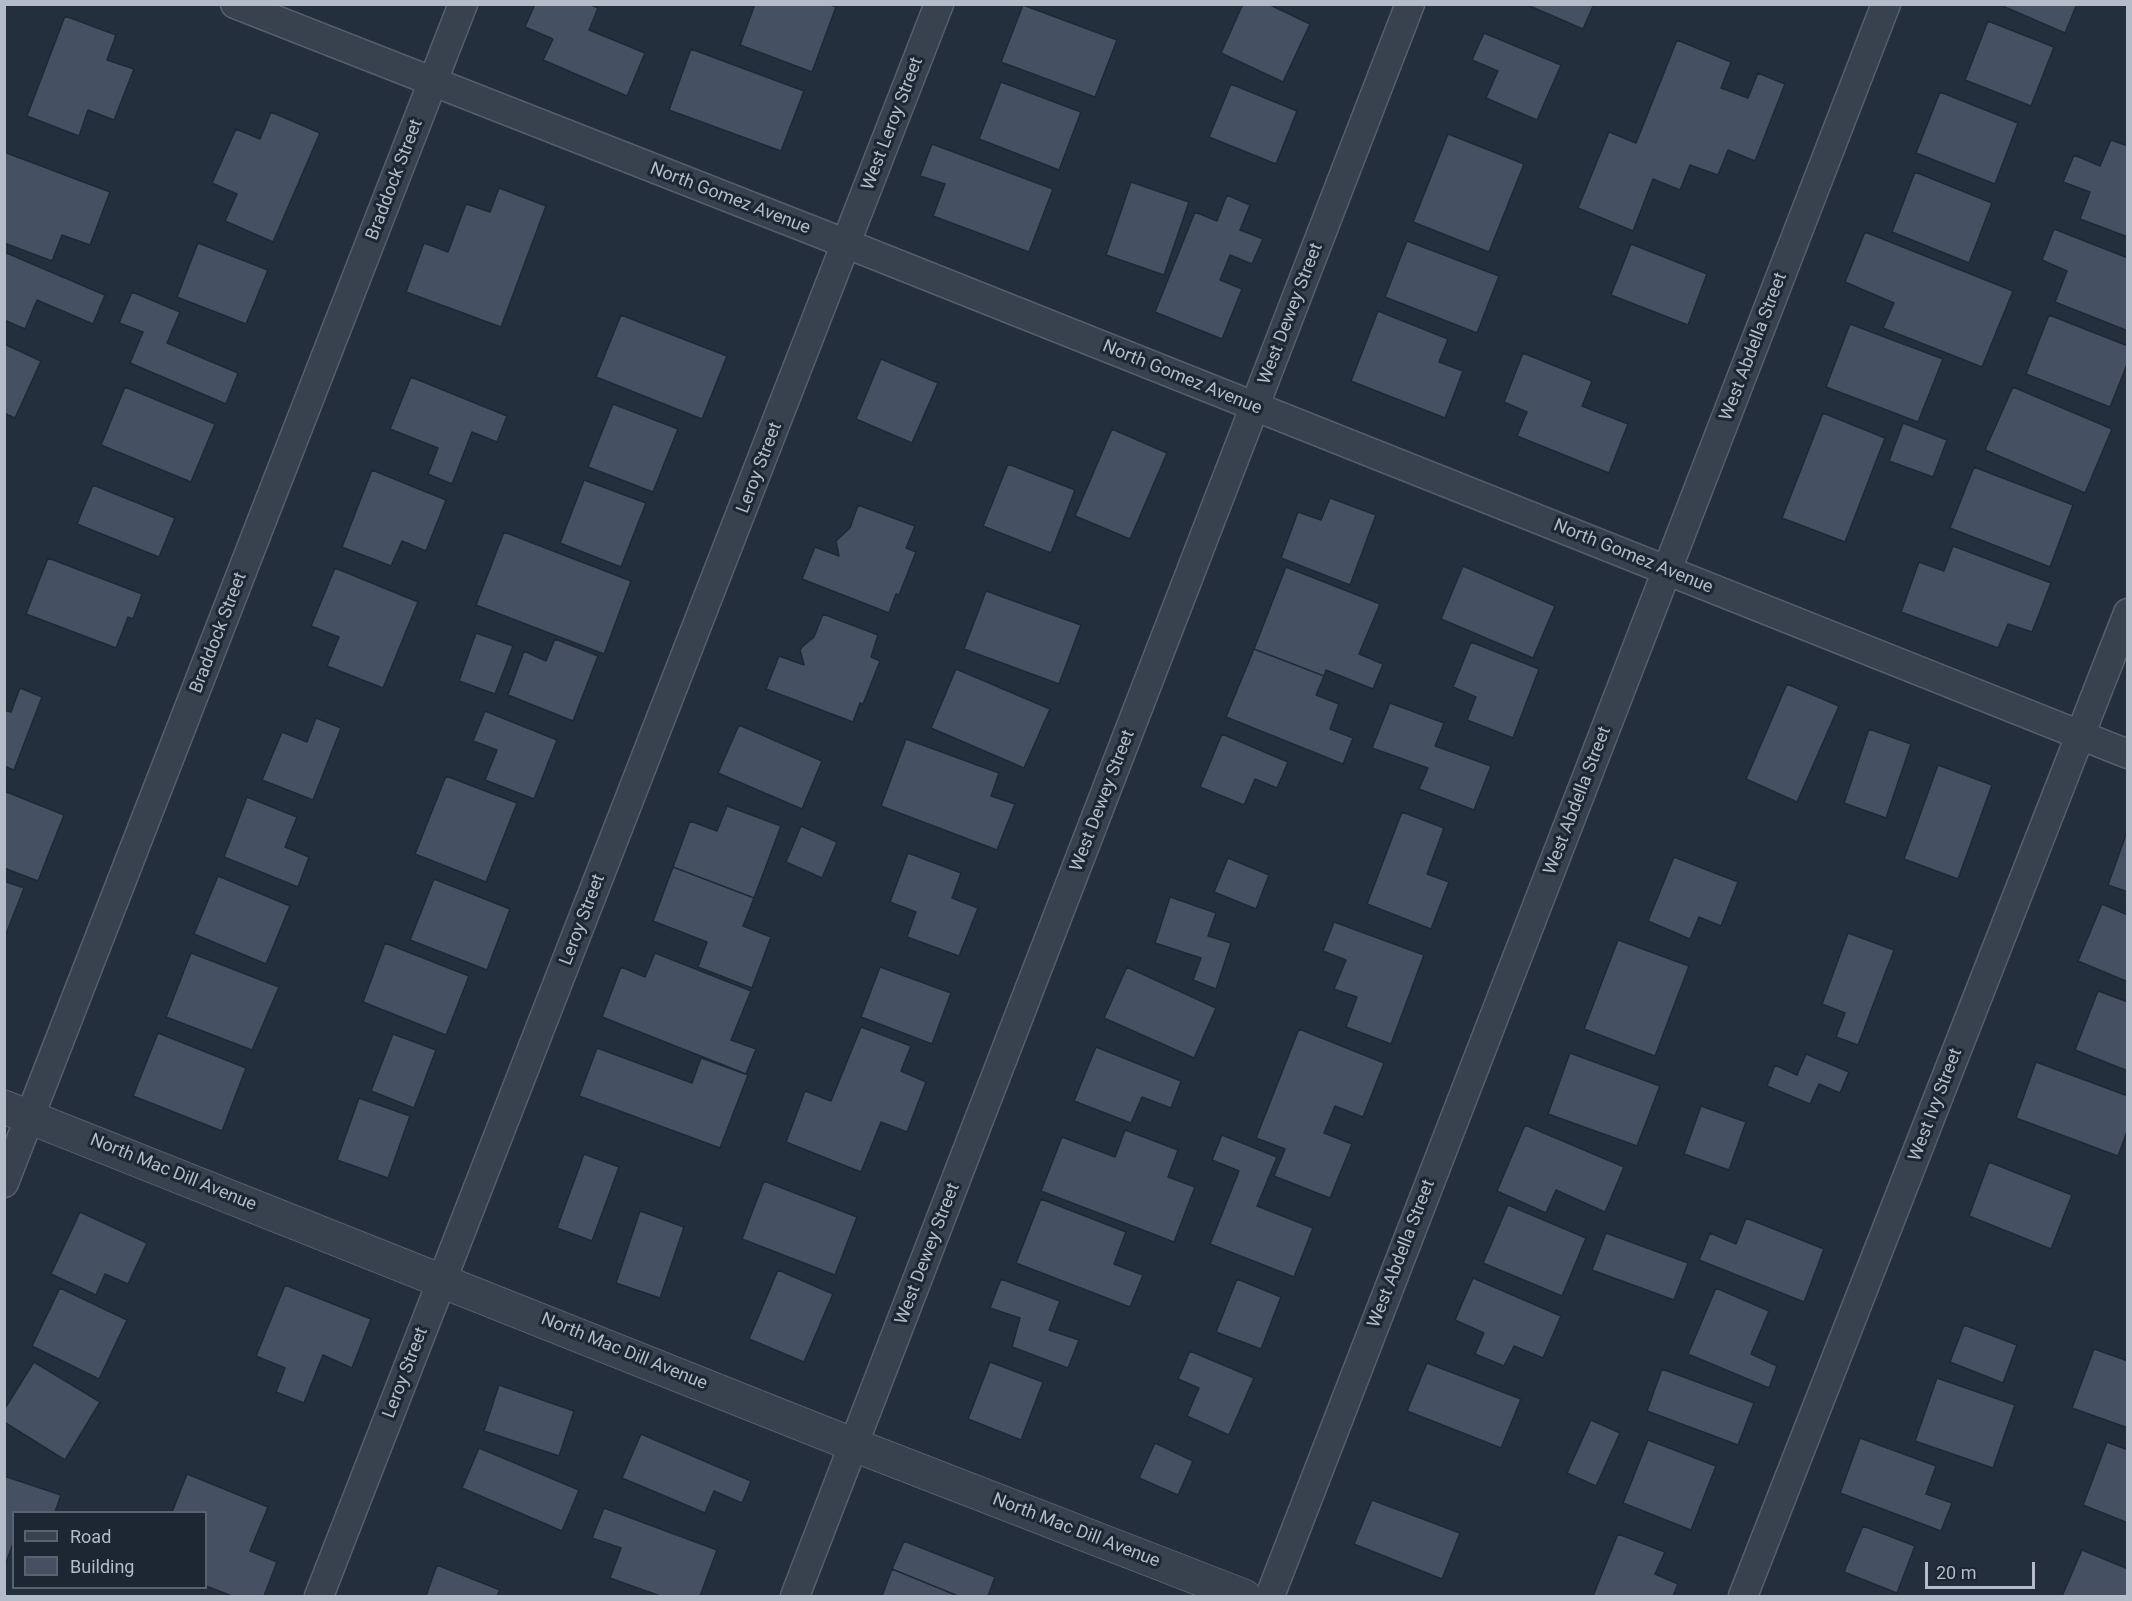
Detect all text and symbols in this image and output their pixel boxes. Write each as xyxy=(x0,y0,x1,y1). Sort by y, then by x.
street label: West Leroy Street xyxy=(858,54,928,194)
street label: Braddock Street xyxy=(362,116,428,244)
street label: North Gomez Avenue xyxy=(647,158,813,240)
street label: West Dewey Street xyxy=(1254,240,1328,388)
street label: West Abdella Street xyxy=(1716,270,1792,424)
street label: North Gomez Avenue xyxy=(1099,336,1265,420)
street label: Leroy Street xyxy=(733,419,787,517)
street label: North Gomez Avenue xyxy=(1550,515,1716,599)
street label: Braddock Street xyxy=(186,569,252,697)
street label: West Abdella Street xyxy=(1540,724,1616,878)
street label: West Dewey Street xyxy=(1066,727,1140,875)
street label: Leroy Street xyxy=(556,871,610,969)
street label: West Ivy Street xyxy=(1905,1046,1967,1164)
street label: North Mac Dill Avenue xyxy=(87,1130,259,1216)
street label: West Abdella Street xyxy=(1364,1177,1440,1331)
street label: West Dewey Street xyxy=(891,1180,965,1328)
street label: North Mac Dill Avenue xyxy=(538,1309,710,1395)
street label: Leroy Street xyxy=(379,1324,433,1422)
street label: North Mac Dill Avenue xyxy=(989,1489,1163,1573)
legend xyxy=(12,1511,207,1589)
text: Road xyxy=(70,1526,111,1547)
scale bar xyxy=(1928,1550,2038,1588)
text: Building xyxy=(70,1556,134,1577)
text: 20 m xyxy=(1936,1562,1976,1583)

